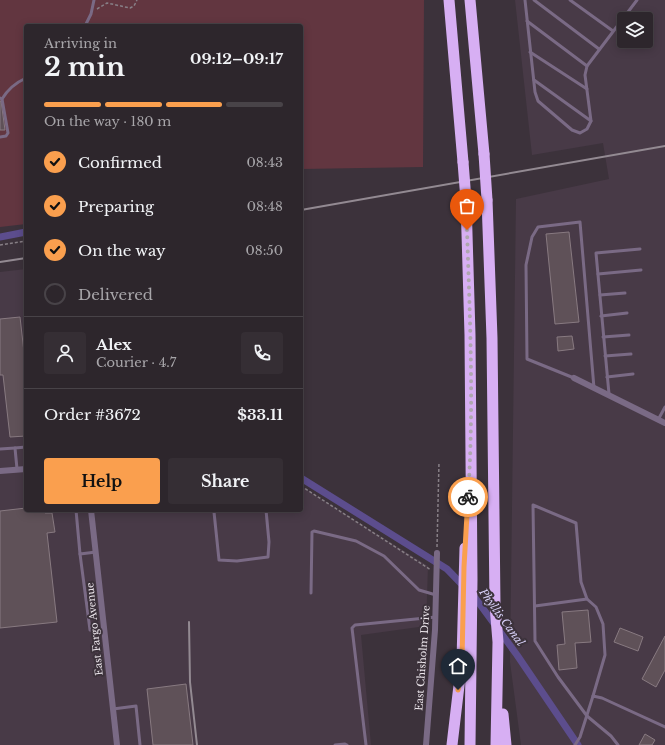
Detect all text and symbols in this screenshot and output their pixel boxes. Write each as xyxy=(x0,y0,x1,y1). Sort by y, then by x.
map controls xyxy=(617,12,653,48)
button: layers xyxy=(617,12,653,48)
text: Arriving in xyxy=(44,35,117,52)
text: 09:12–09:17 xyxy=(190,49,283,68)
text: 2 min xyxy=(44,51,125,83)
text: On the way · 180 m xyxy=(44,113,171,130)
icon: check xyxy=(44,151,66,173)
text: Confirmed xyxy=(78,153,162,172)
text: 08:43 xyxy=(247,154,283,171)
pin xyxy=(450,189,484,230)
icon: check xyxy=(44,195,66,217)
icon: bag xyxy=(456,195,478,217)
text: Preparing xyxy=(78,197,154,216)
text: 08:48 xyxy=(247,198,283,215)
icon: check xyxy=(44,239,66,261)
text: On the way xyxy=(78,241,166,260)
text: 08:50 xyxy=(245,242,283,259)
text: Delivered xyxy=(78,285,153,304)
button: person xyxy=(44,332,86,374)
button: phone xyxy=(241,332,283,374)
text: Alex xyxy=(96,335,132,354)
text: Courier · 4.7 xyxy=(96,354,176,371)
text: Order #3672 xyxy=(44,405,141,424)
text: $33.11 xyxy=(237,405,283,424)
button: Help xyxy=(44,458,160,504)
button: Share xyxy=(168,458,283,504)
courier xyxy=(448,477,488,517)
icon: bike xyxy=(457,486,479,508)
street label: East Fargo Avenue xyxy=(83,581,106,676)
water label: Phyllis Canal xyxy=(476,585,528,649)
street label: East Chisholm Drive xyxy=(412,605,433,711)
pin xyxy=(441,649,475,690)
icon: home xyxy=(447,655,469,677)

